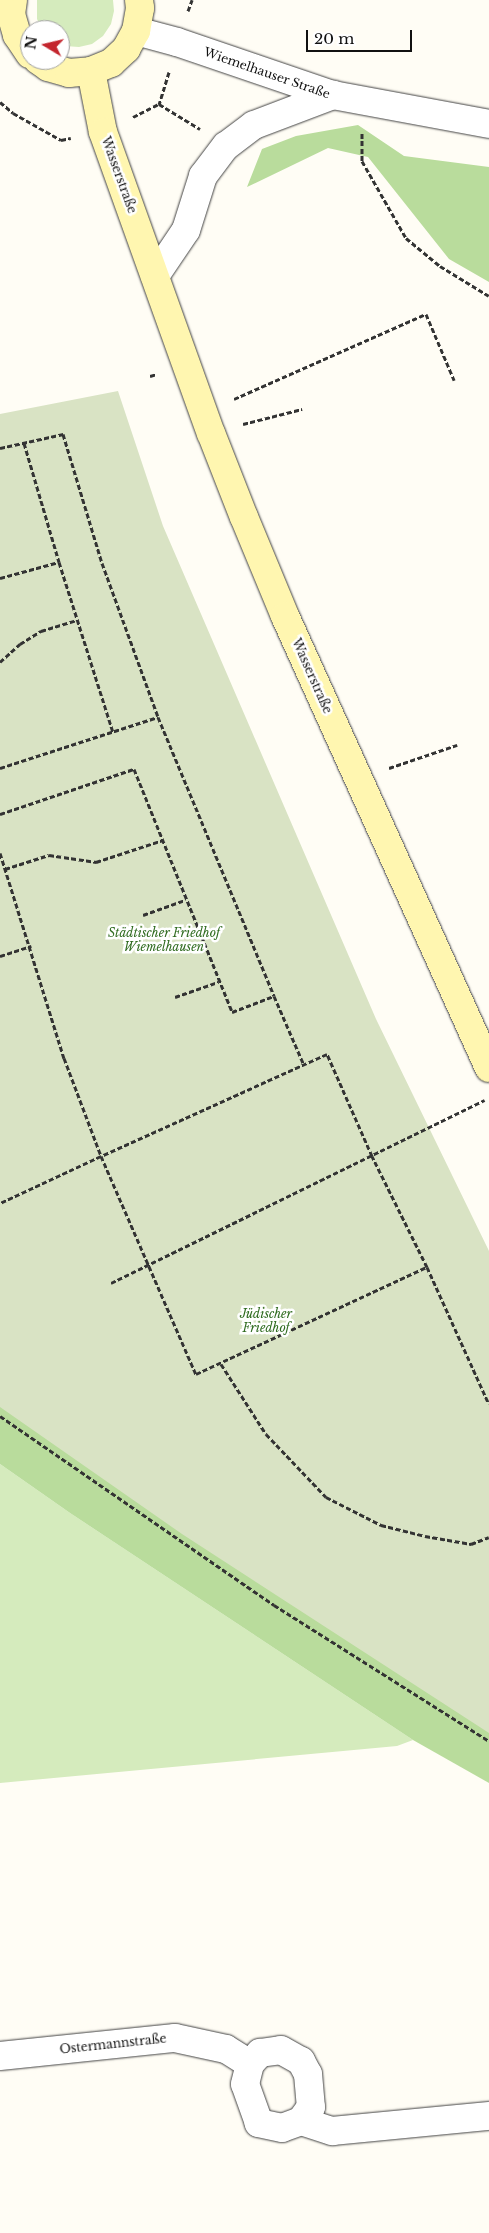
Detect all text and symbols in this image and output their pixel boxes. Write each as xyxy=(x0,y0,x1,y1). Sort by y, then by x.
north arrow xyxy=(20,20,70,70)
scale bar xyxy=(309,20,415,52)
text: 20 m xyxy=(314,29,354,48)
text: N xyxy=(21,35,41,51)
street label: Wiemelhauser Straße xyxy=(202,45,332,101)
street label: Wasserstraße xyxy=(98,135,140,215)
street label: Wasserstraße xyxy=(289,636,335,716)
park label: Städtischer Friedhof Wiemelhausen xyxy=(108,926,220,954)
park label: Jüdischer Friedhof xyxy=(240,1307,292,1335)
street label: Ostermannstraße xyxy=(59,2031,167,2057)

